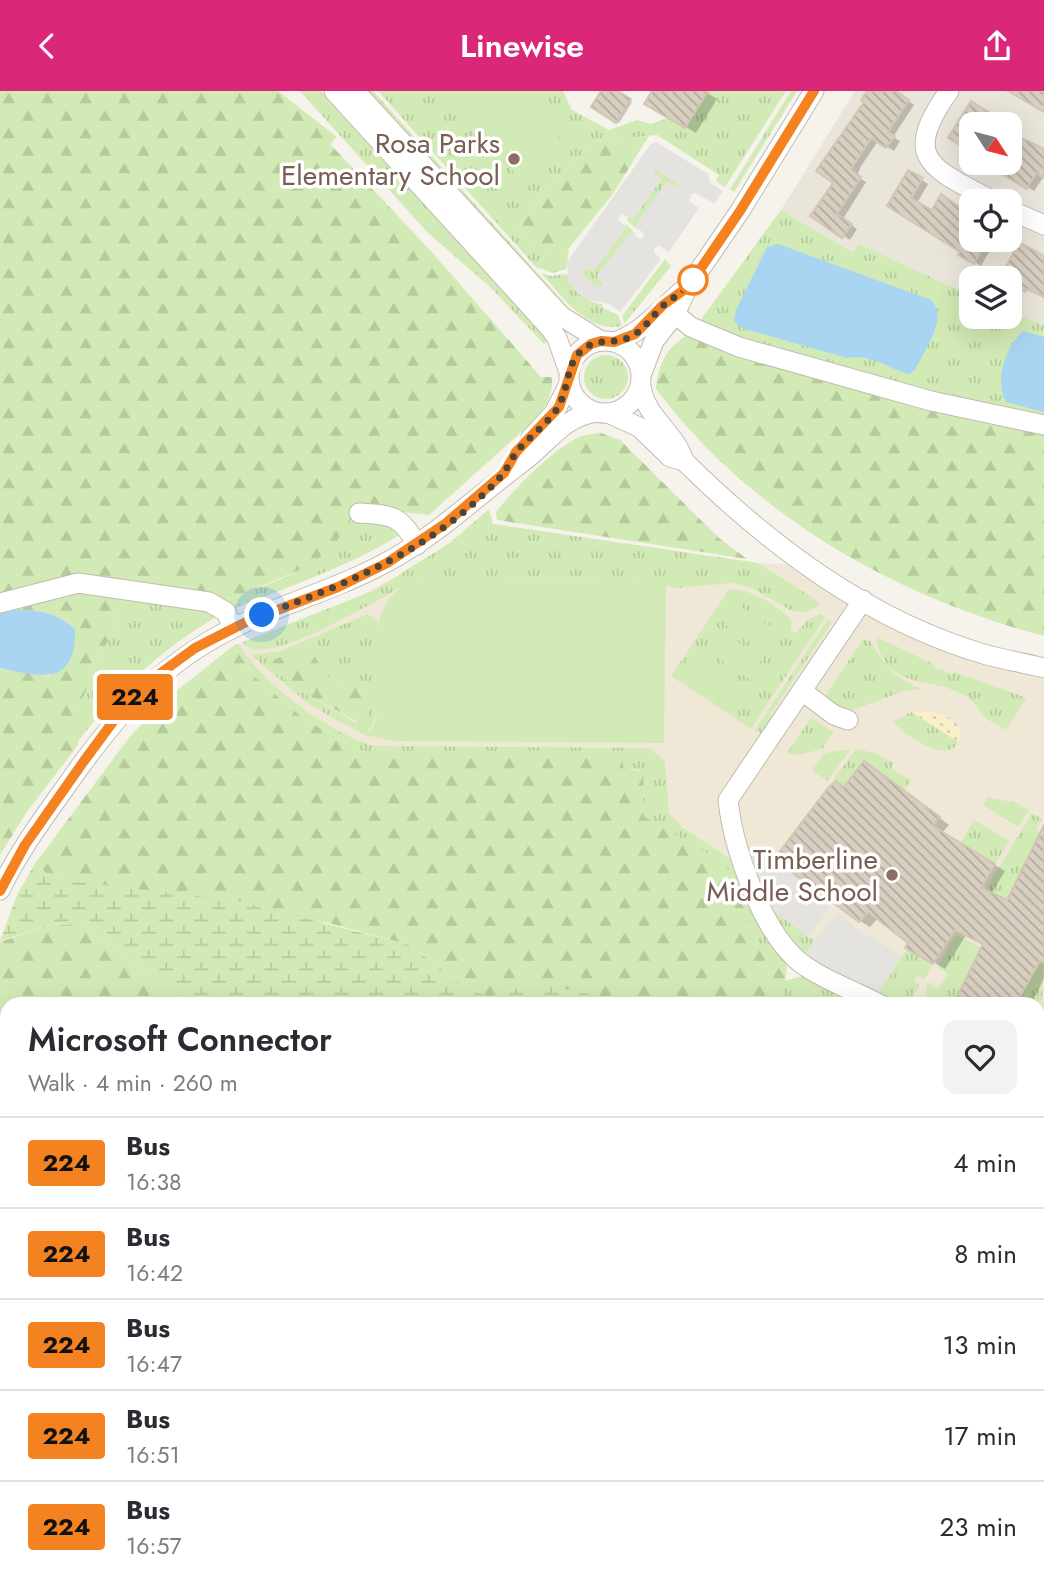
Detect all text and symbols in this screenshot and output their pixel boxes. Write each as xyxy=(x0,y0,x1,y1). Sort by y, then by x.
text: Linewise xyxy=(460,23,584,69)
icon: back xyxy=(28,27,66,65)
icon: share xyxy=(978,27,1016,65)
north arrow xyxy=(959,112,1022,175)
map controls xyxy=(959,112,1022,329)
place label: Rosa Parks Elementary School xyxy=(281,123,500,196)
marker: Rosa Parks Elementary School xyxy=(506,151,522,167)
button: locate xyxy=(959,189,1022,252)
unlabelled marker xyxy=(678,265,708,295)
button: layers xyxy=(959,266,1022,329)
your location xyxy=(244,597,279,632)
line badge: 224 xyxy=(95,674,175,720)
text: 224 xyxy=(111,679,159,714)
place label: Timberline Middle School xyxy=(706,839,878,912)
marker: Timberline Middle School xyxy=(884,867,900,883)
text: Microsoft Connector xyxy=(28,1016,332,1063)
button: heart xyxy=(943,1020,1017,1094)
text: Walk · 4 min · 260 m xyxy=(28,1066,238,1100)
text: Bus xyxy=(126,1127,170,1165)
text: 4 min xyxy=(953,1144,1017,1182)
text: 224 xyxy=(42,1145,91,1180)
text: 16:38 xyxy=(126,1165,182,1199)
text: Bus xyxy=(126,1218,170,1256)
text: 8 min xyxy=(954,1235,1017,1273)
text: 224 xyxy=(42,1236,91,1271)
text: 16:42 xyxy=(126,1256,183,1290)
text: Bus xyxy=(126,1309,170,1347)
text: 13 min xyxy=(943,1326,1017,1364)
text: 224 xyxy=(42,1327,91,1362)
text: 16:47 xyxy=(126,1347,182,1381)
text: Bus xyxy=(126,1400,170,1438)
text: 17 min xyxy=(943,1417,1017,1455)
text: 224 xyxy=(42,1418,91,1453)
text: 16:51 xyxy=(126,1438,180,1472)
text: Bus xyxy=(126,1491,170,1529)
text: 23 min xyxy=(940,1508,1017,1546)
text: 224 xyxy=(42,1509,91,1544)
text: 16:57 xyxy=(126,1529,182,1563)

